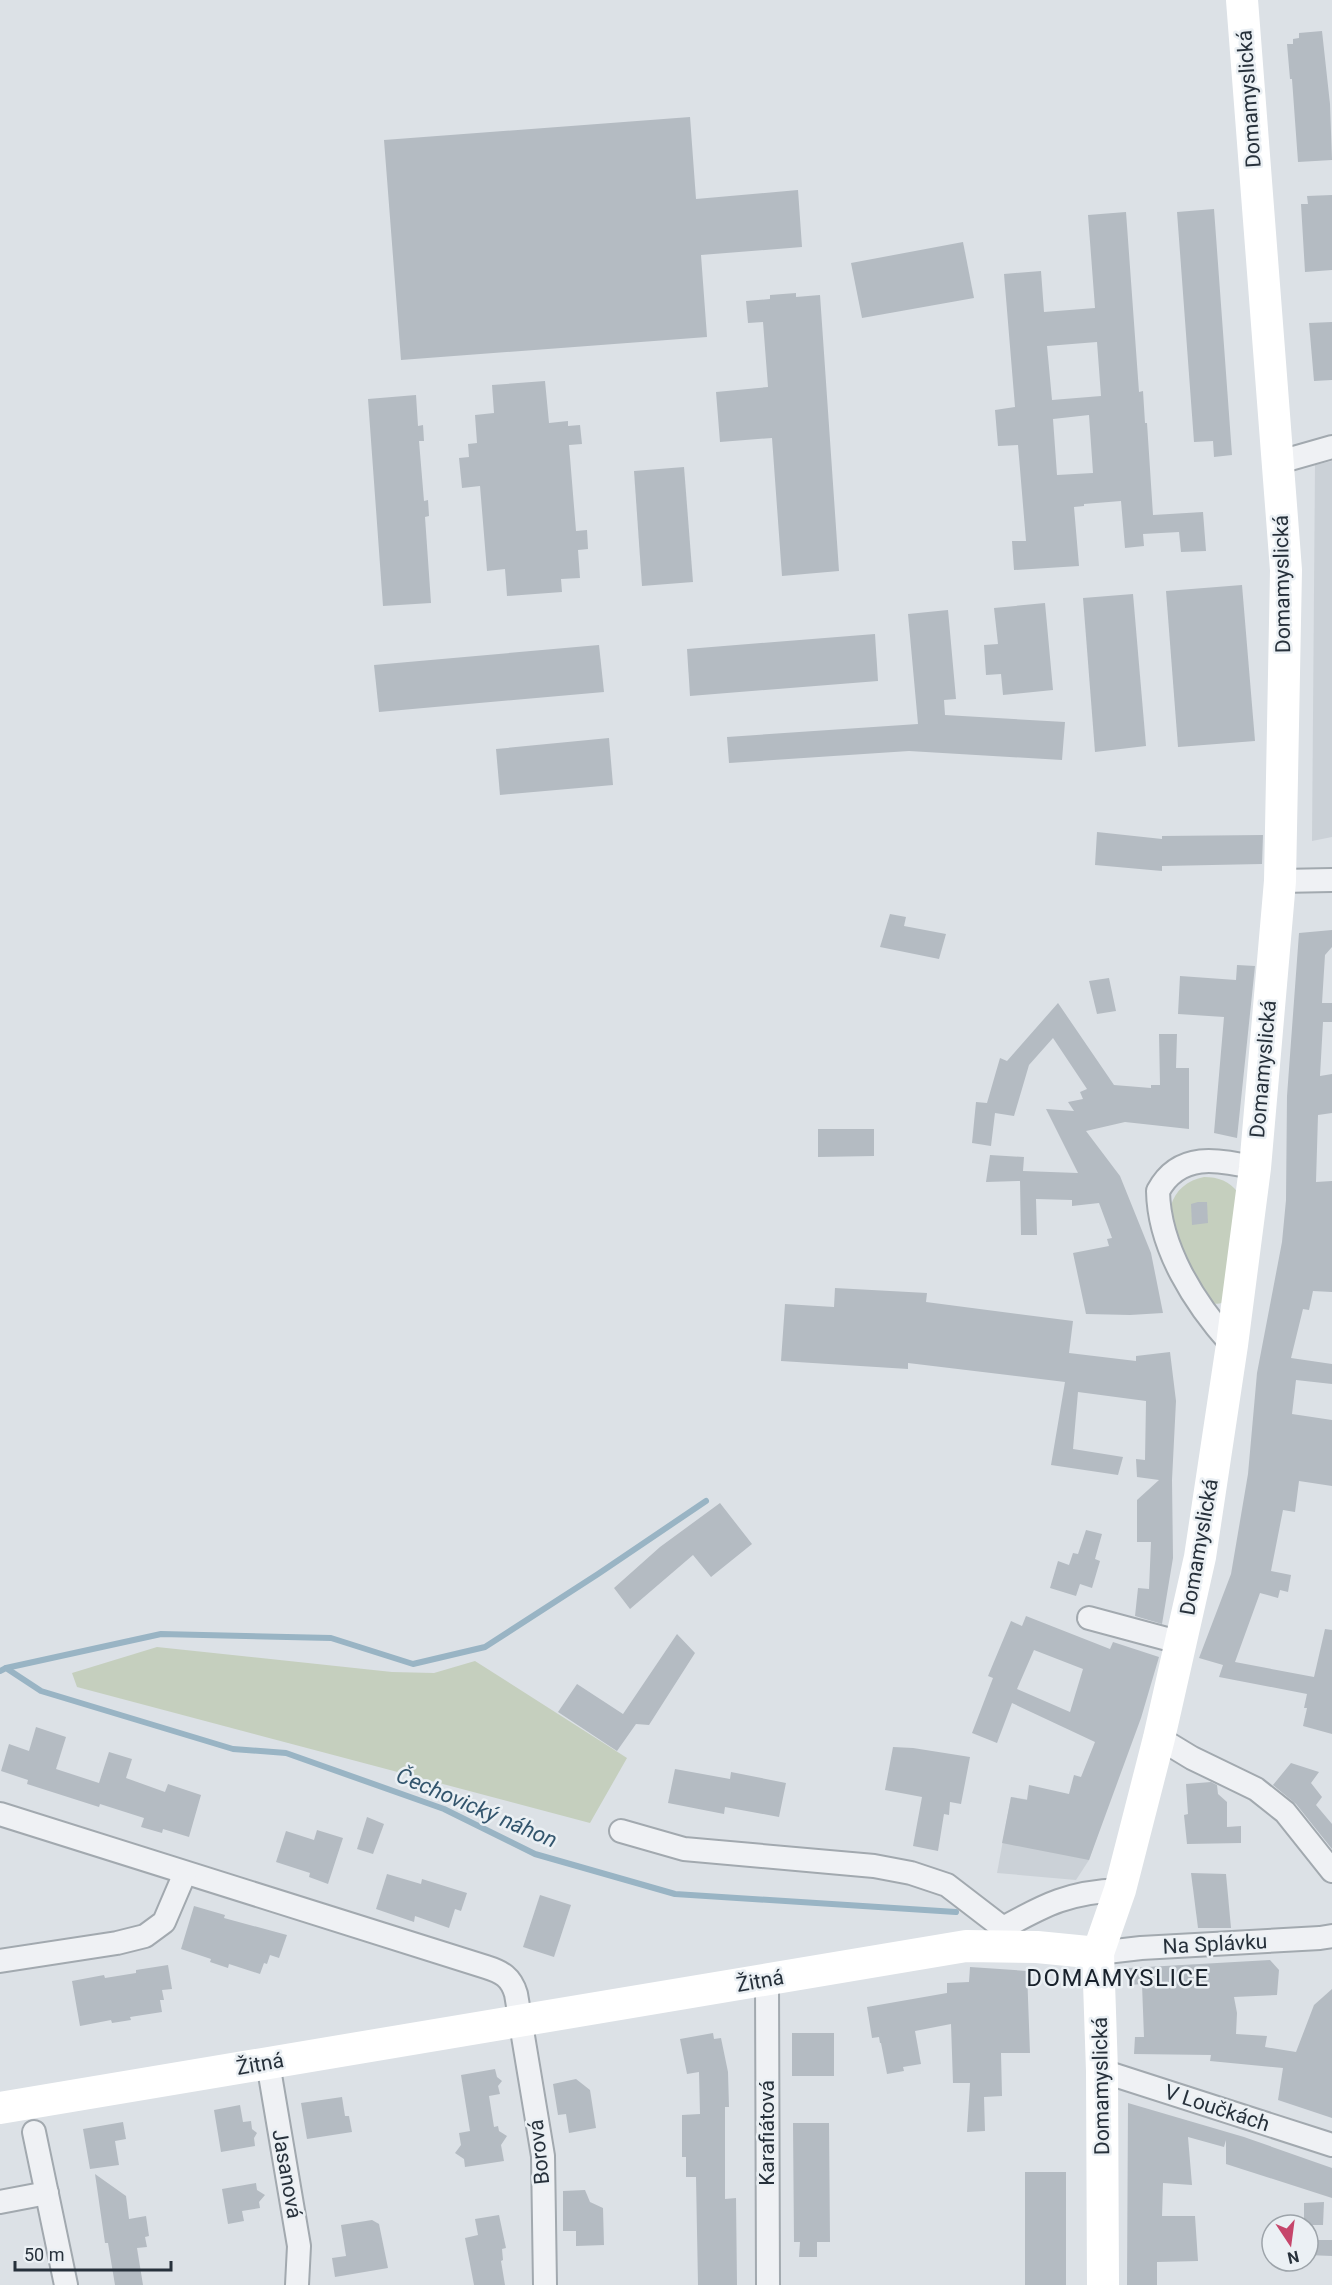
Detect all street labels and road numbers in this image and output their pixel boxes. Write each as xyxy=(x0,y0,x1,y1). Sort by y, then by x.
street label: Domamyslická xyxy=(1232,29,1266,169)
street label: Domamyslická xyxy=(1269,515,1295,653)
street label: Domamyslická xyxy=(1245,999,1281,1139)
street label: Domamyslická xyxy=(1175,1477,1223,1617)
street label: Na Splávku xyxy=(1162,1929,1268,1959)
street label: Žitná xyxy=(734,1965,786,1997)
street label: Domamyslická xyxy=(1088,2017,1114,2155)
street label: Žitná xyxy=(234,2048,286,2080)
street label: Karafiátová xyxy=(755,2080,779,2186)
street label: V Loučkách xyxy=(1161,2080,1273,2136)
street label: Borová xyxy=(524,2118,554,2186)
street label: Jasanová xyxy=(267,2128,307,2220)

